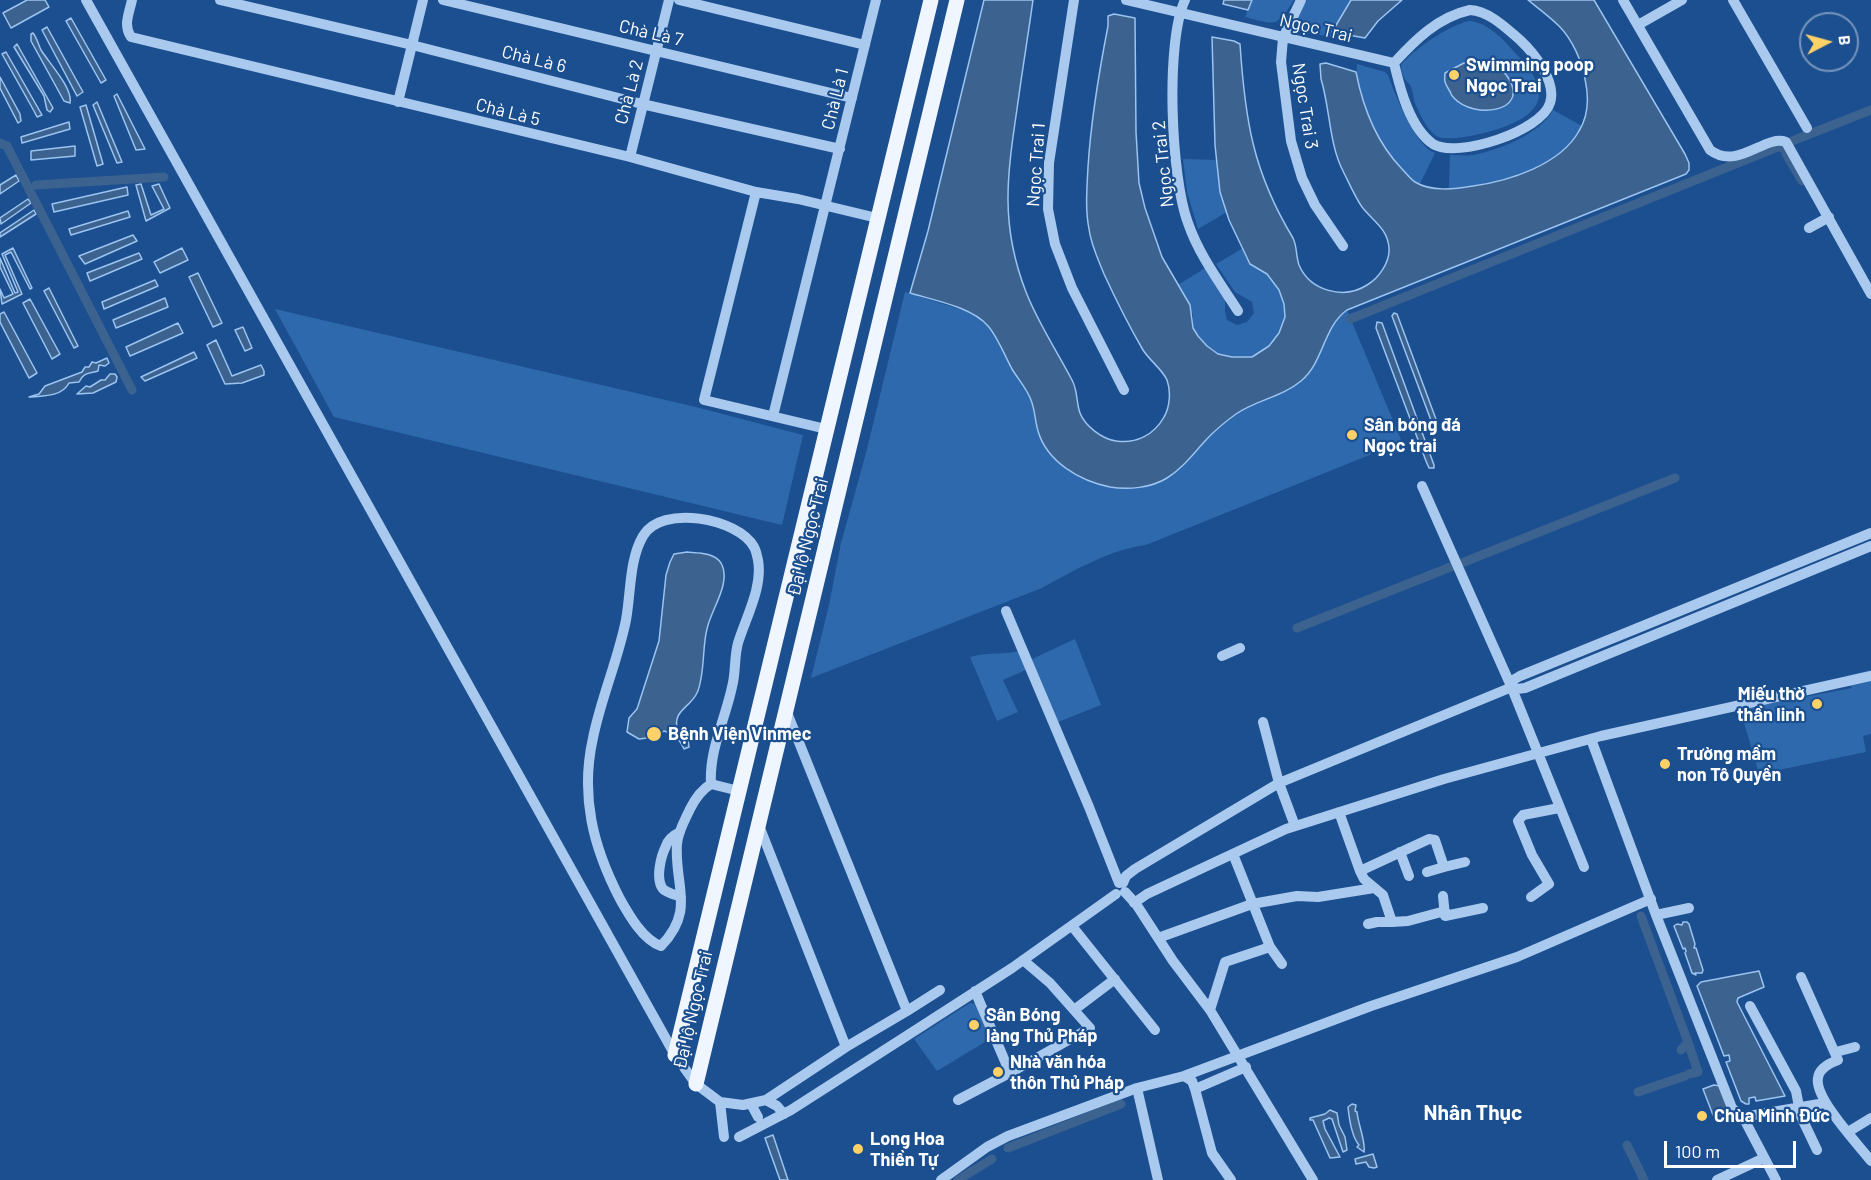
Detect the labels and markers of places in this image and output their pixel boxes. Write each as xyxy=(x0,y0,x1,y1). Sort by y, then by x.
place label: Swimming poop Ngọc Trai xyxy=(1466,54,1594,97)
marker: Swimming poop Ngọc Trai xyxy=(1447,68,1461,82)
place label: Sân bóng đá Ngọc trai xyxy=(1364,414,1461,456)
marker: Sân bóng đá Ngọc trai xyxy=(1345,428,1359,442)
place label: Miếu thờ thần linh xyxy=(1737,683,1805,726)
marker: Miếu thờ thần linh xyxy=(1810,697,1824,711)
place label: Bệnh Viện Vinmec xyxy=(668,723,811,745)
marker: Bệnh Viện Vinmec xyxy=(645,725,663,743)
place label: Trường mầm non Tô Quyền xyxy=(1677,743,1781,786)
marker: Trường mầm non Tô Quyền xyxy=(1658,757,1672,771)
place label: Sân Bóng làng Thủ Pháp xyxy=(986,1004,1097,1046)
marker: Sân Bóng làng Thủ Pháp xyxy=(967,1018,981,1032)
place label: Nhà văn hóa thôn Thủ Pháp xyxy=(1010,1051,1124,1094)
marker: Nhà văn hóa thôn Thủ Pháp xyxy=(991,1065,1005,1079)
place label: Chùa Minh Đức xyxy=(1714,1105,1830,1127)
marker: Chùa Minh Đức xyxy=(1695,1109,1709,1123)
place label: Long Hoa Thiền Tự xyxy=(870,1128,945,1170)
marker: Long Hoa Thiền Tự xyxy=(851,1142,865,1156)

